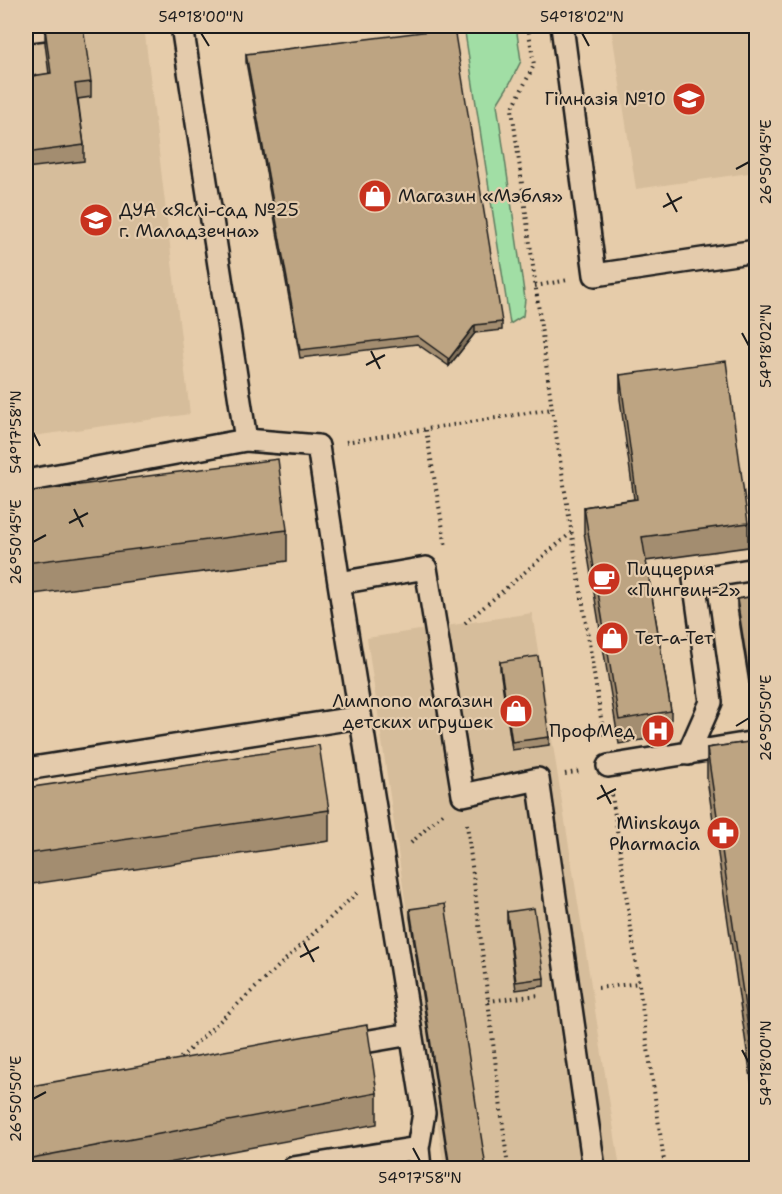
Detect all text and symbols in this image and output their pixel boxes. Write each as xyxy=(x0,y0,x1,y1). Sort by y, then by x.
text: 54°18'00"N xyxy=(158,7,244,27)
text: 54°18'02"N xyxy=(540,7,624,27)
school or university icon: Гімназія №10 xyxy=(671,81,707,117)
place label: Гімназія №10 xyxy=(544,87,666,111)
text: 26°50'45"E xyxy=(756,119,776,205)
shop icon: Магазин «Мэбля» xyxy=(357,178,393,214)
place label: Магазин «Мэбля» xyxy=(398,184,563,208)
place label: ДУА «Яслі-сад №25 г. Маладзечна» xyxy=(119,198,299,243)
school or university icon: ДУА «Яслі-сад №25 г. Маладзечна» xyxy=(78,202,114,238)
text: 54°18'02"N xyxy=(756,304,776,388)
text: 54°17'58"N xyxy=(6,390,26,474)
text: 26°50'45"E xyxy=(6,499,26,585)
place label: Пиццерия «Пингвин-2» xyxy=(627,557,740,602)
cafe icon: Пиццерия «Пингвин-2» xyxy=(586,561,622,597)
shop icon: Тет-а-Тет xyxy=(594,620,630,656)
place label: Тет-а-Тет xyxy=(635,626,714,650)
text: 26°50'50"E xyxy=(756,675,776,761)
place label: Лимпопо магазин детских игрушек xyxy=(332,689,493,734)
shop icon: Лимпопо магазин детских игрушек xyxy=(498,693,534,729)
hospital icon: ПрофМед xyxy=(640,713,676,749)
place label: ПрофМед xyxy=(549,719,636,743)
place label: Minskaya Pharmacia xyxy=(609,811,700,856)
pharmacy icon: Minskaya Pharmacia xyxy=(705,815,741,851)
text: 54°18'00"N xyxy=(756,1020,776,1106)
text: 26°50'50"E xyxy=(6,1056,26,1142)
text: 54°17'58"N xyxy=(378,1168,462,1188)

